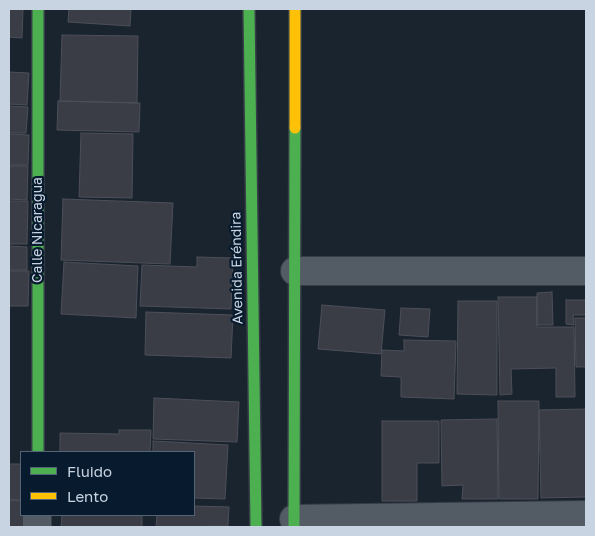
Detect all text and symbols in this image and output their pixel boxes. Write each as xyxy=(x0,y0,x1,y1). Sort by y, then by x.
street label: Calle Nicaragua xyxy=(30,177,46,283)
street label: Avenida Eréndira xyxy=(228,211,246,325)
legend xyxy=(20,451,195,516)
text: Fluido xyxy=(67,462,112,480)
text: Lento xyxy=(67,487,108,505)

